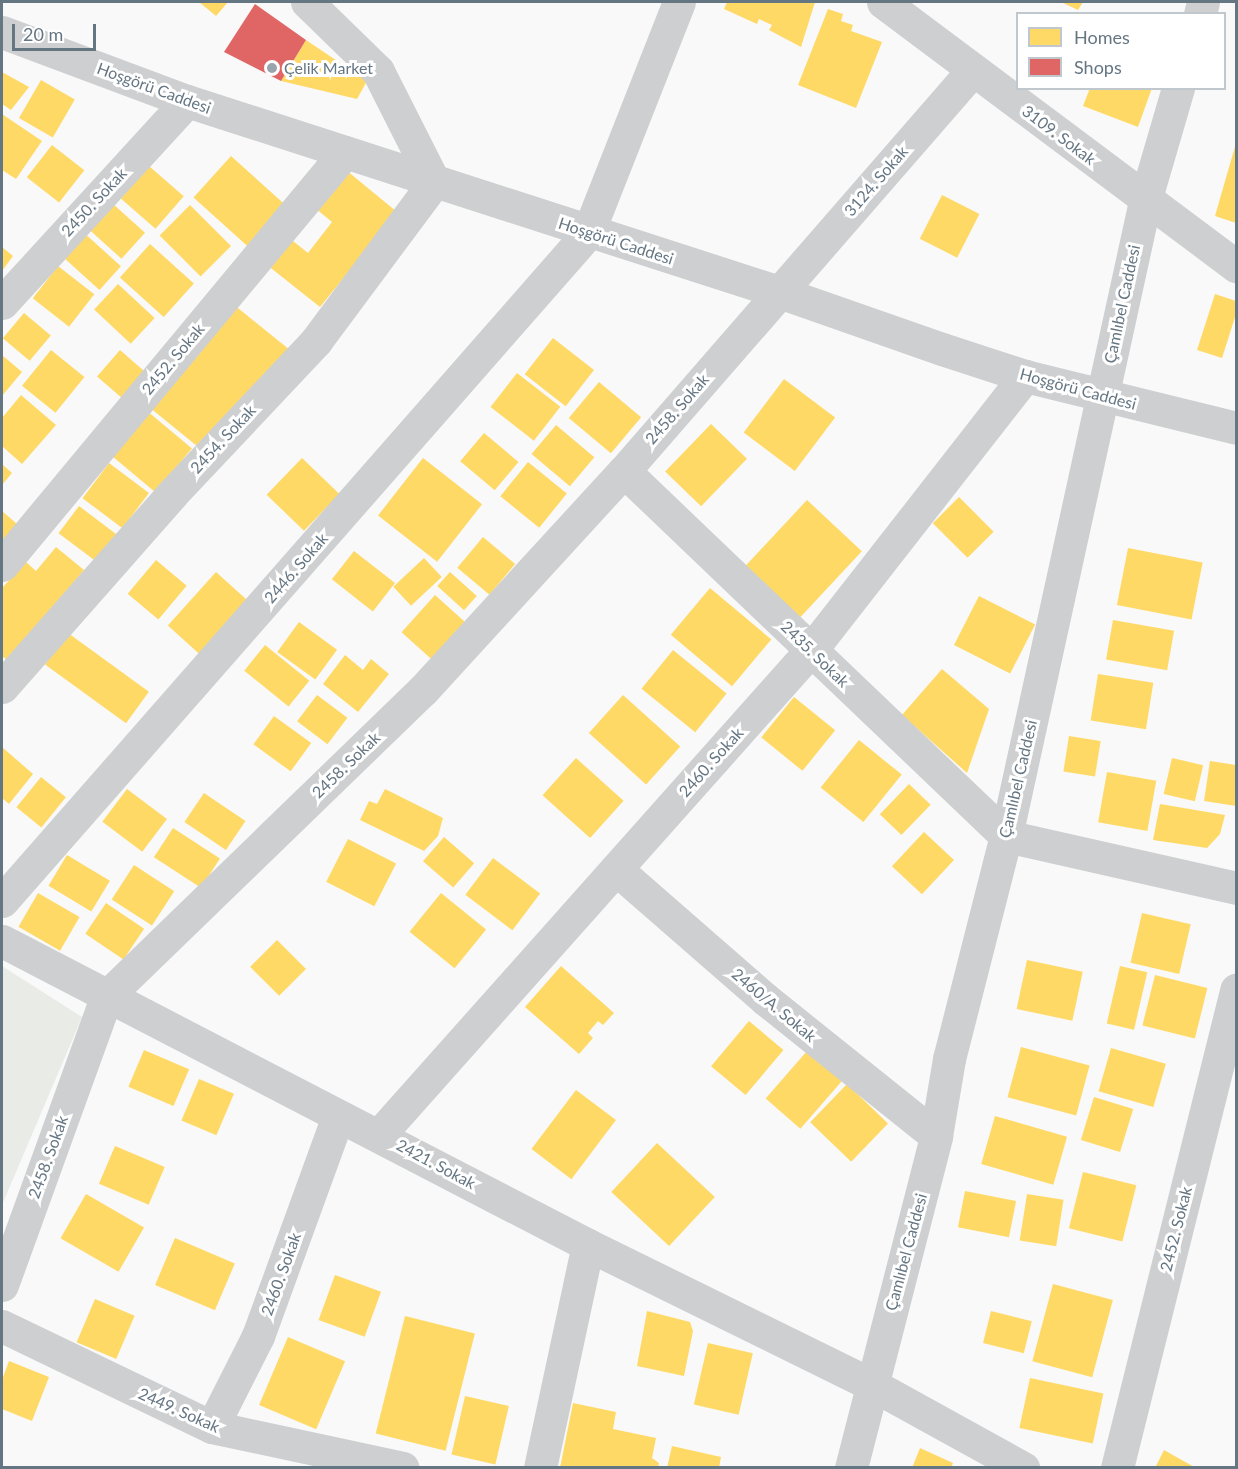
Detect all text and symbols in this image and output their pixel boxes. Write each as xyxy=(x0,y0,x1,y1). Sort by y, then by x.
scale bar xyxy=(15,12,99,50)
legend xyxy=(1016,12,1226,90)
text: 20 m xyxy=(23,23,63,45)
text: Homes xyxy=(1074,26,1130,48)
text: Shops xyxy=(1074,56,1122,78)
street label: Hoşgörü Caddesi xyxy=(94,58,214,118)
place label: Çelik Market xyxy=(284,58,373,78)
marker: Çelik Market xyxy=(265,61,279,75)
street label: 3109. Sokak xyxy=(1019,101,1099,169)
street label: 3124. Sokak xyxy=(840,142,912,220)
street label: 2450. Sokak xyxy=(57,164,131,240)
street label: Hoşgörü Caddesi xyxy=(556,213,676,269)
street label: Çamlıbel Caddesi xyxy=(1100,243,1144,365)
street label: 2452. Sokak xyxy=(138,320,208,398)
street label: Hoşgörü Caddesi xyxy=(1018,364,1138,414)
street label: 2458. Sokak xyxy=(641,370,713,448)
street label: 2454. Sokak xyxy=(186,401,260,477)
street label: 2446. Sokak xyxy=(260,529,332,607)
street label: 2435. Sokak xyxy=(777,617,853,691)
street label: Çamlıbel Caddesi xyxy=(995,718,1041,840)
street label: 2460. Sokak xyxy=(675,723,747,801)
street label: 2458. Sokak xyxy=(308,728,384,802)
street label: 2460/A. Sokak xyxy=(728,964,820,1046)
street label: 2458. Sokak xyxy=(24,1113,72,1201)
street label: 2421. Sokak xyxy=(393,1135,479,1193)
street label: 2452. Sokak xyxy=(1156,1185,1196,1273)
street label: Çamlıbel Caddesi xyxy=(881,1191,931,1313)
street label: 2460. Sokak xyxy=(257,1230,305,1318)
street label: 2449. Sokak xyxy=(135,1384,223,1436)

